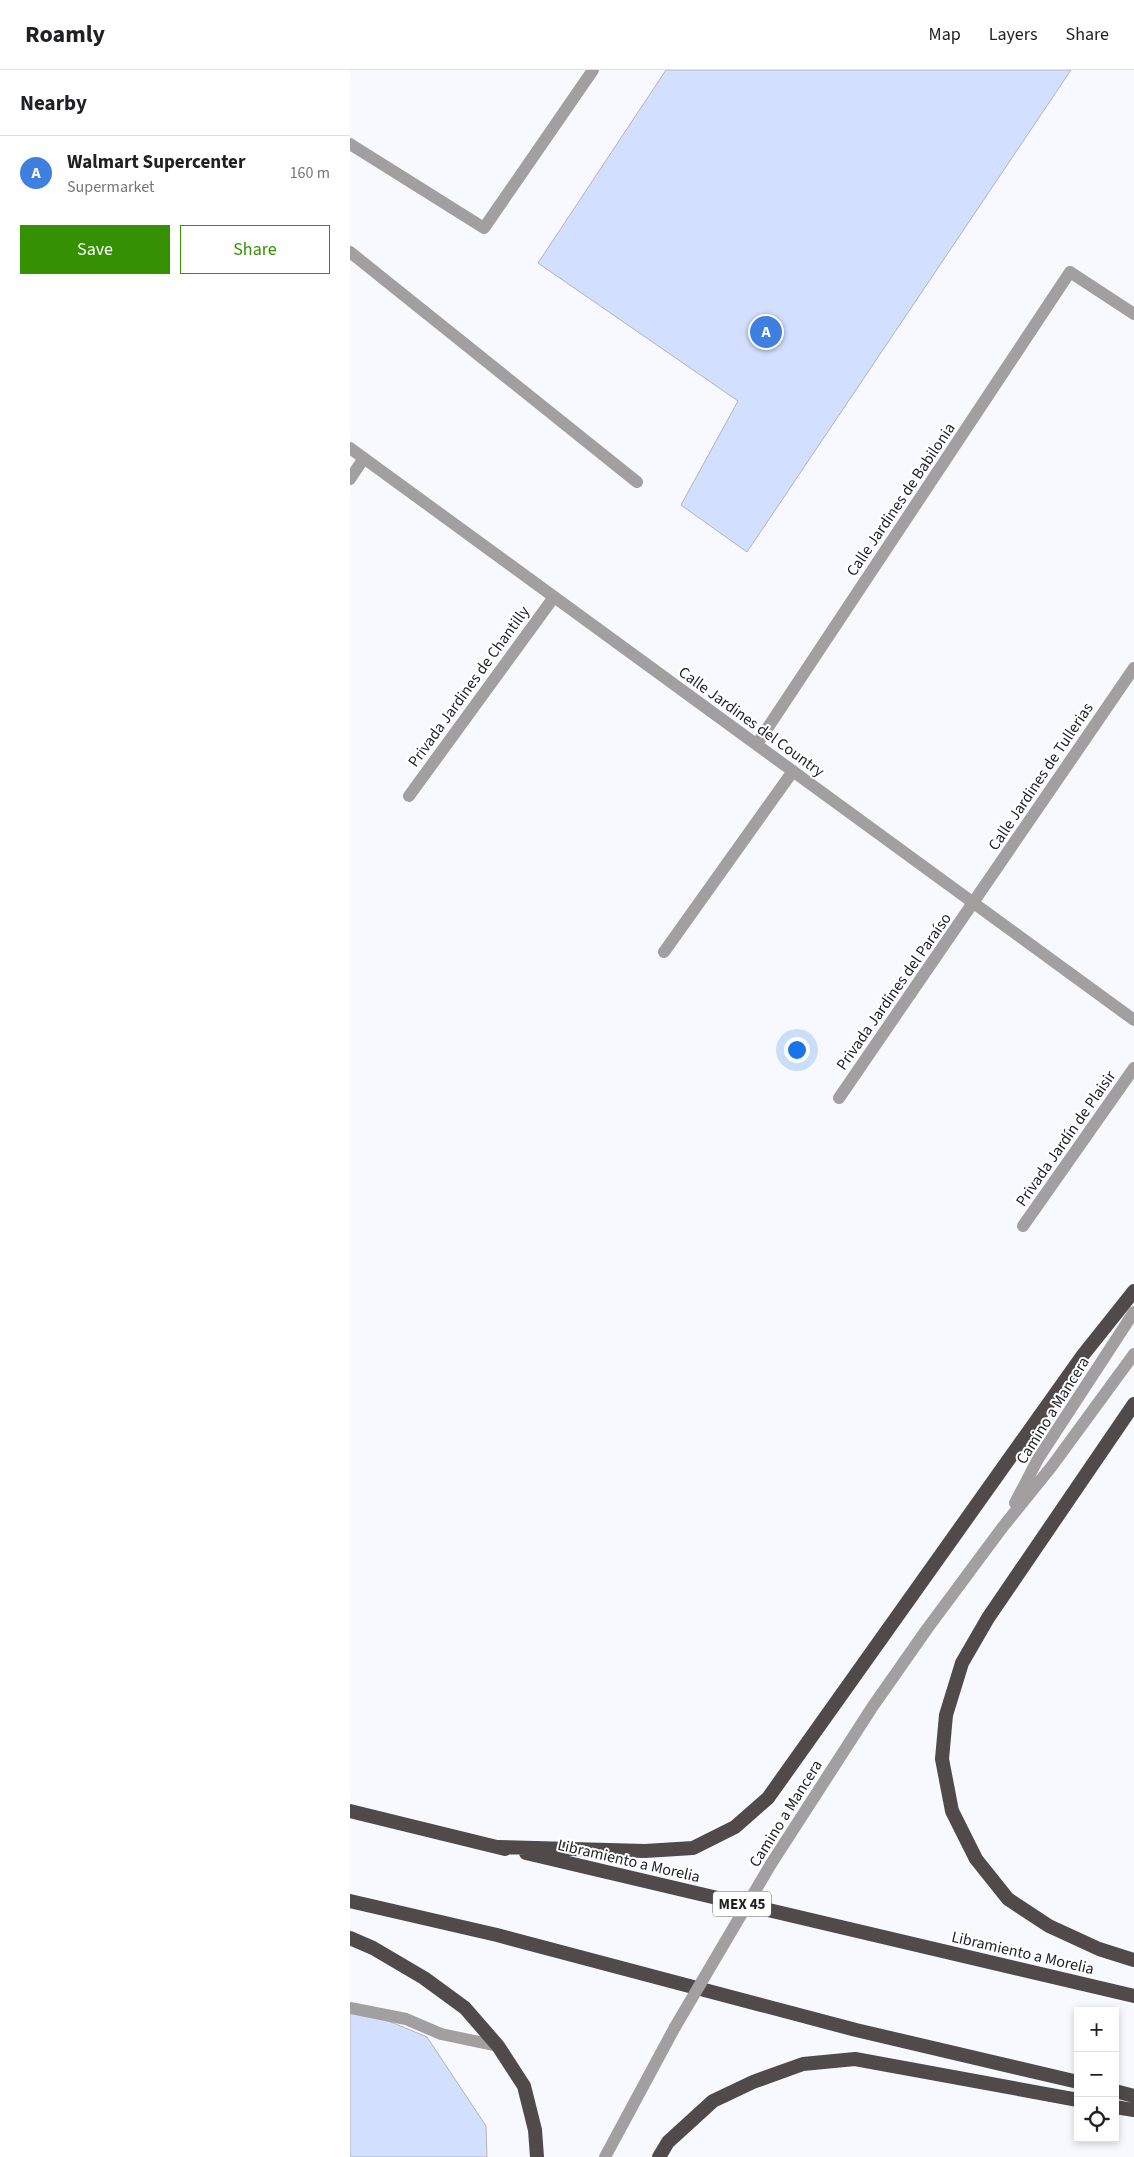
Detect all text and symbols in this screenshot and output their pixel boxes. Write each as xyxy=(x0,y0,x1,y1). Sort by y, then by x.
text: Roamly xyxy=(25,17,105,52)
text: Map xyxy=(929,22,961,47)
text: Layers xyxy=(989,22,1038,47)
text: Share xyxy=(1066,22,1109,47)
text: Nearby xyxy=(20,88,87,118)
text: Walmart Supercenter xyxy=(67,149,245,176)
text: A xyxy=(31,162,41,184)
text: 160 m xyxy=(290,162,330,184)
text: Supermarket xyxy=(67,176,154,198)
button: Save xyxy=(20,225,170,274)
button: Share xyxy=(180,225,330,274)
pin: A xyxy=(750,313,782,351)
street label: Calle Jardines de Babilonia xyxy=(841,418,961,581)
street label: Privada Jardines de Chantilly xyxy=(403,601,535,772)
street label: Calle Jardines del Country xyxy=(674,661,829,783)
street label: Calle Jardines de Tullerias xyxy=(983,698,1099,855)
street label: Privada Jardines del Paraíso xyxy=(831,908,957,1075)
your location xyxy=(784,1037,810,1063)
street label: Privada Jardín de Plaisir xyxy=(1011,1066,1121,1211)
street label: Camino a Mancera xyxy=(1011,1353,1095,1468)
street label: Camino a Mancera xyxy=(744,1756,828,1871)
street label: Libramiento a Morelia xyxy=(555,1834,702,1888)
road number: MEX 45 xyxy=(713,1892,771,1916)
street label: Libramiento a Morelia xyxy=(949,1926,1096,1980)
map controls xyxy=(1074,2007,1119,2142)
button: + xyxy=(1074,2007,1119,2052)
button: − xyxy=(1074,2052,1119,2097)
button: locate xyxy=(1074,2097,1119,2142)

